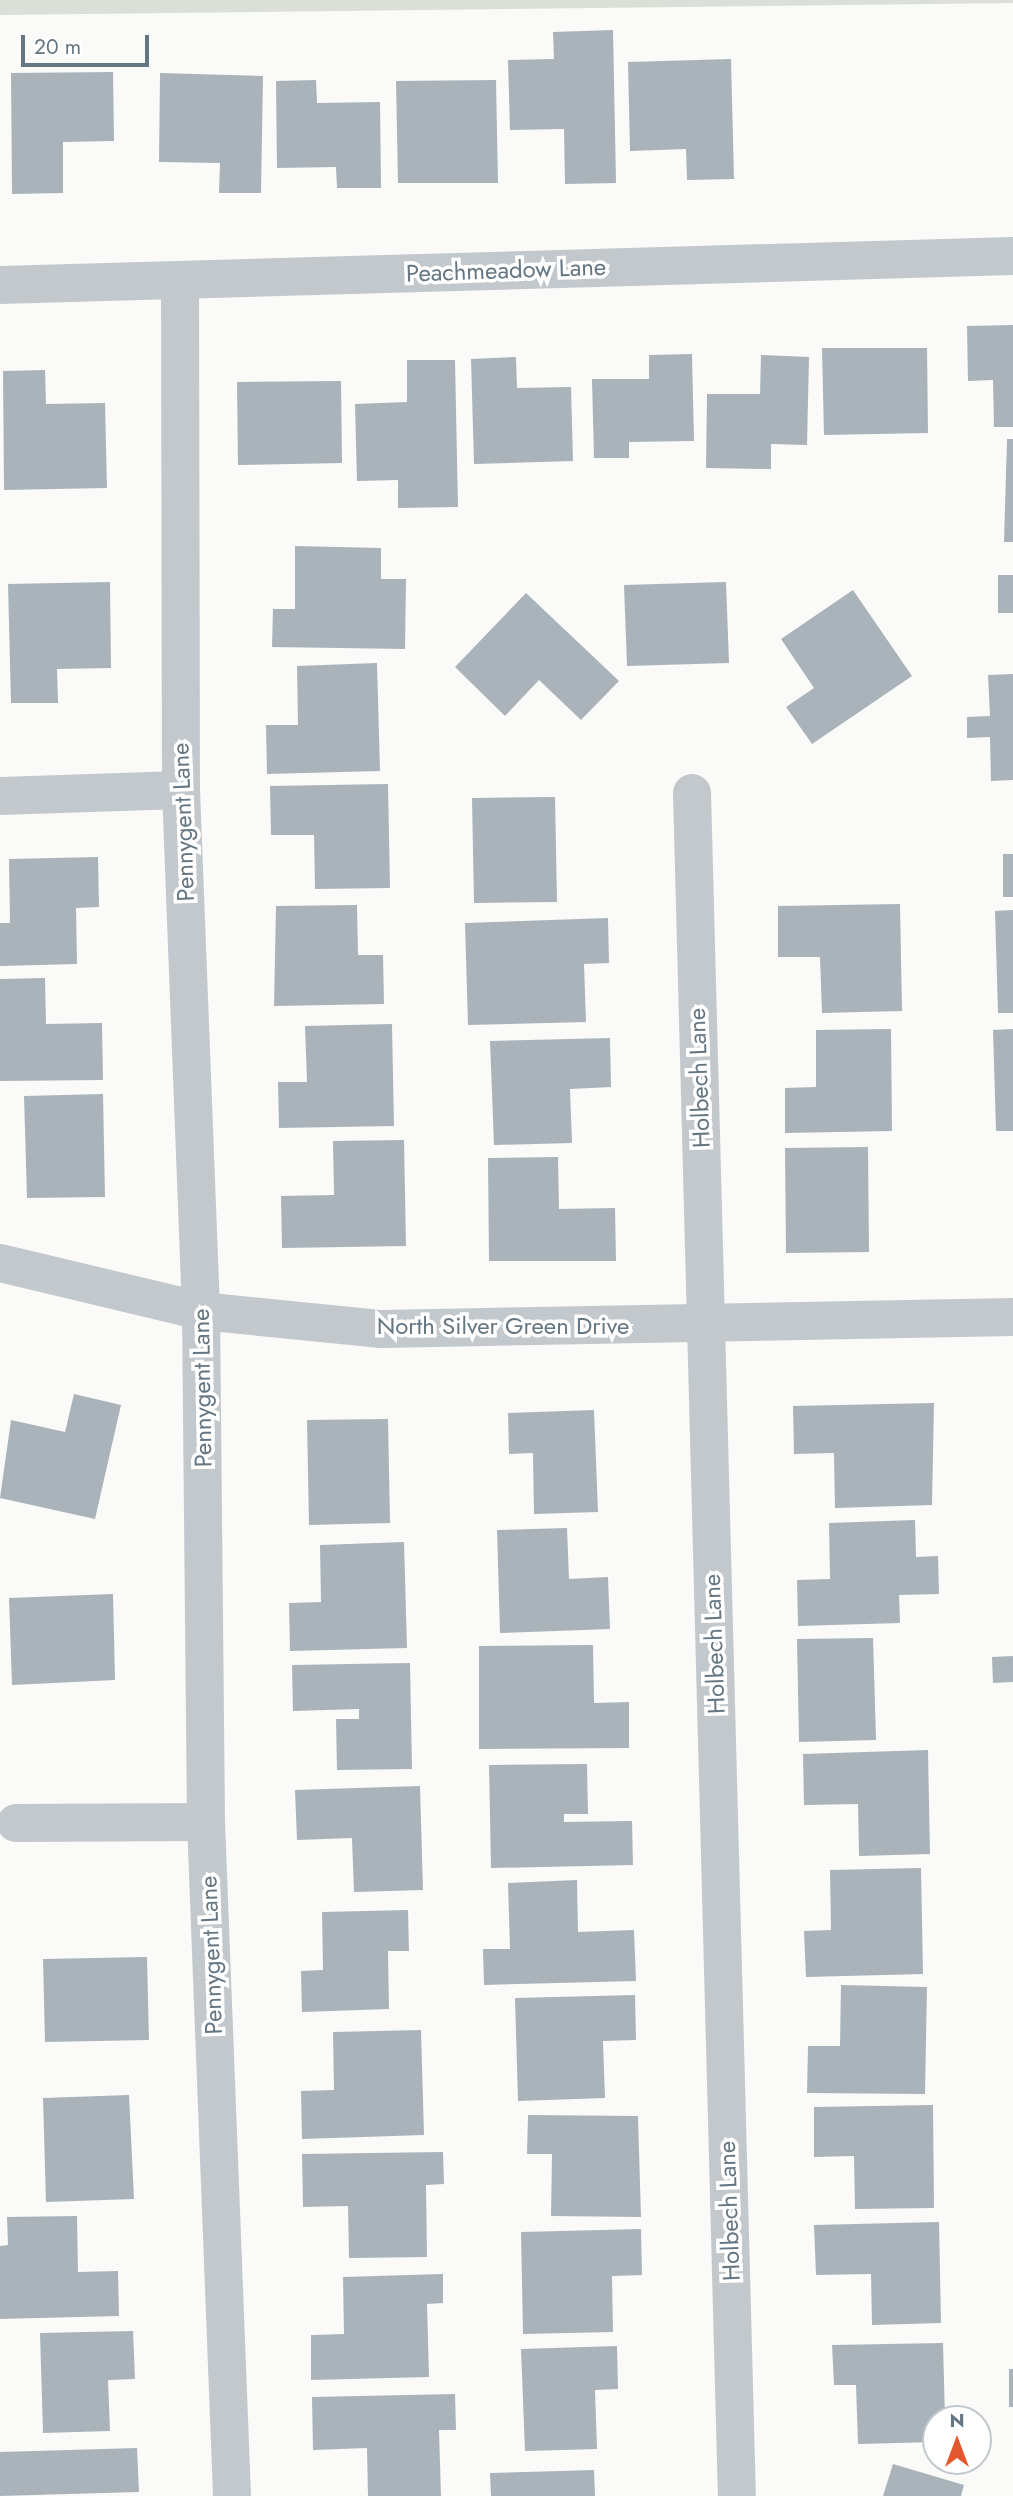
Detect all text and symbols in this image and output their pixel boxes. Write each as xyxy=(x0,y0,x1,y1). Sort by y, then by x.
scale bar xyxy=(24,21,152,65)
text: 20 m xyxy=(34,32,81,62)
street label: Peachmeadow Lane xyxy=(405,252,607,288)
street label: Pennygent Lane xyxy=(166,742,200,902)
street label: Holbech Lane xyxy=(682,1007,716,1149)
street label: Pennygent Lane xyxy=(186,1308,218,1468)
street label: North Silver Green Drive xyxy=(377,1312,629,1340)
street label: Holbech Lane xyxy=(697,1573,731,1715)
street label: Pennygent Lane xyxy=(194,1875,228,2035)
street label: Holbech Lane xyxy=(712,2140,746,2282)
north arrow xyxy=(922,2405,992,2475)
text: N xyxy=(949,2407,965,2434)

